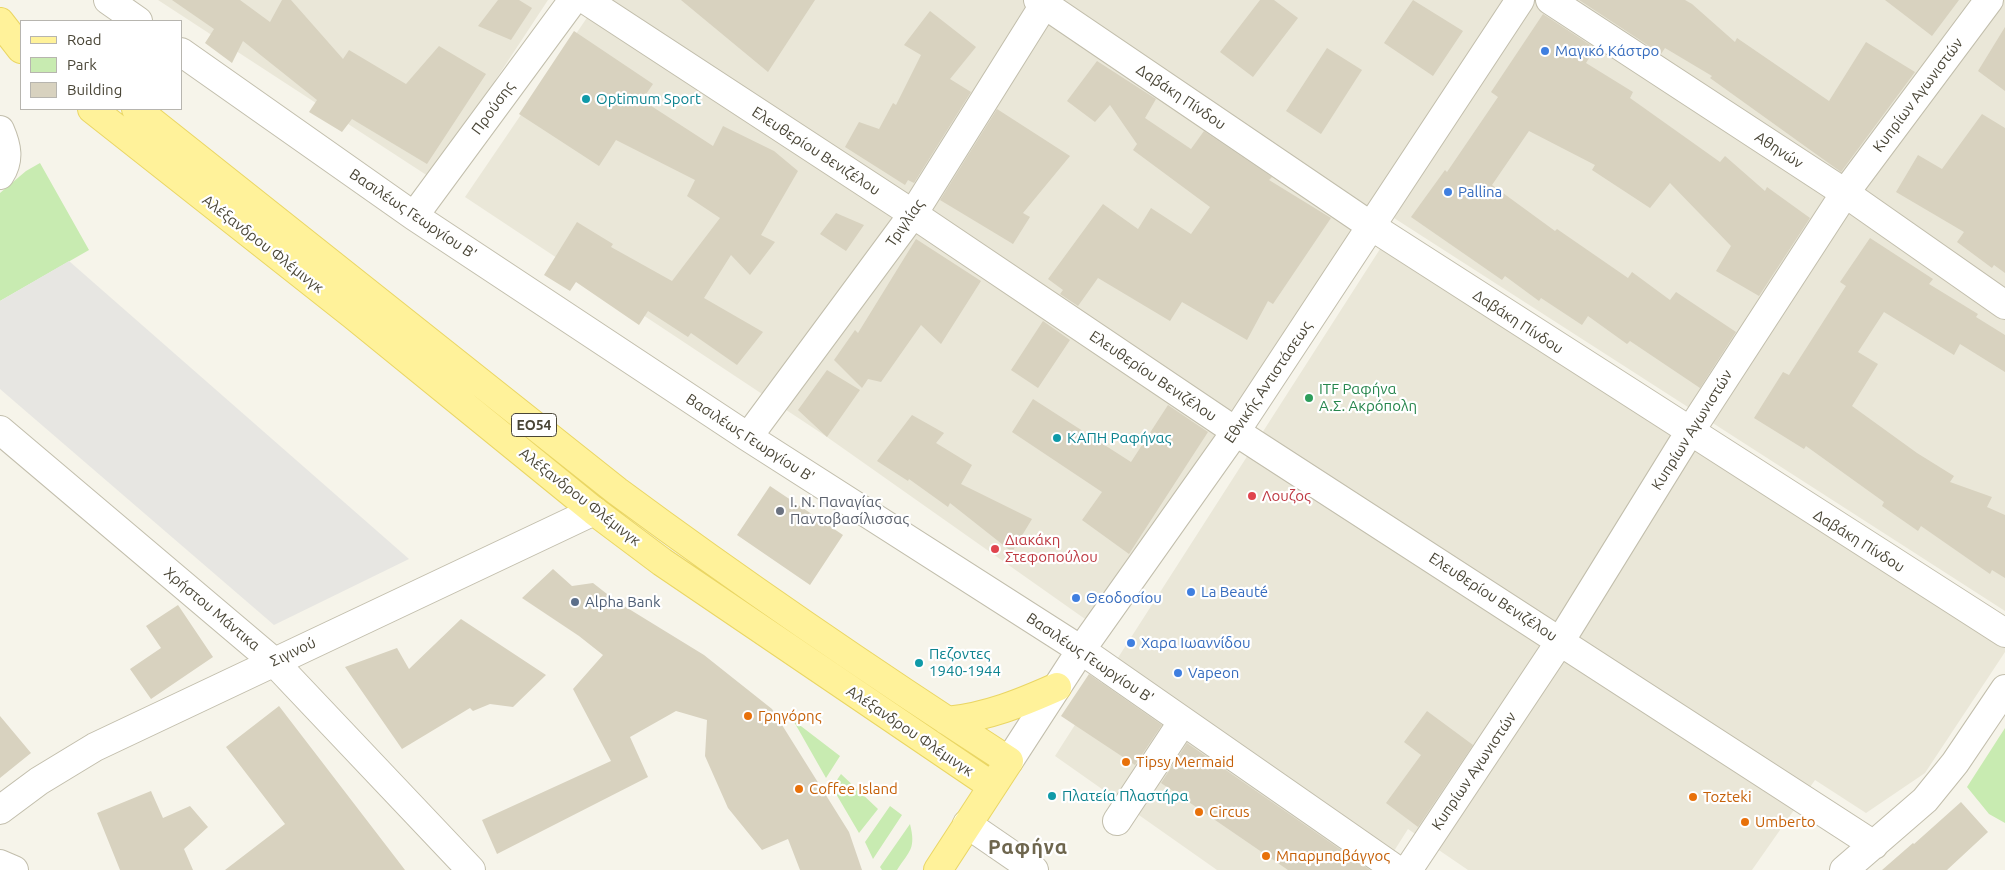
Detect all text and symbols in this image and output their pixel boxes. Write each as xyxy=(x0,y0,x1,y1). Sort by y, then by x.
legend xyxy=(20,20,182,110)
text: Road xyxy=(67,31,102,48)
street label: Κυπρίων Αγωνιστών xyxy=(1869,34,1967,156)
place label: Μαγικό Κάστρο xyxy=(1555,42,1659,60)
marker: Μαγικό Κάστρο xyxy=(1539,45,1551,57)
text: Park xyxy=(67,56,97,73)
street label: Δαβάκη Πίνδου xyxy=(1133,60,1229,134)
street label: Προύσης xyxy=(468,78,518,138)
text: Building xyxy=(67,81,122,98)
place label: Optimum Sport xyxy=(596,90,701,108)
marker: Optimum Sport xyxy=(580,93,592,105)
street label: Ελευθερίου Βενιζέλου xyxy=(749,103,883,199)
street label: Αθηνών xyxy=(1751,128,1807,172)
street label: Βασιλέως Γεωργίου Β' xyxy=(346,165,480,263)
place label: Pallina xyxy=(1458,183,1502,201)
marker: Pallina xyxy=(1442,186,1454,198)
street label: Αλέξανδρου Φλέμινγκ xyxy=(199,191,327,297)
street label: Τριγλίας xyxy=(882,196,928,250)
street label: Δαβάκη Πίνδου xyxy=(1469,286,1567,358)
street label: Εθνικής Αντιστάσεως xyxy=(1220,318,1316,446)
street label: Ελευθερίου Βενιζέλου xyxy=(1086,327,1220,425)
street label: Κυπρίων Αγωνιστών xyxy=(1648,367,1736,493)
place label: ITF Ραφήνα Α.Σ. Ακρόπολη xyxy=(1319,380,1417,415)
street label: Βασιλέως Γεωργίου Β' xyxy=(683,390,817,486)
marker: ITF Ραφήνα Α.Σ. Ακρόπολη xyxy=(1303,392,1315,404)
road number: ΕΟ54 xyxy=(512,414,556,436)
place label: ΚΑΠΗ Ραφήνας xyxy=(1067,429,1171,447)
marker: ΚΑΠΗ Ραφήνας xyxy=(1051,432,1063,444)
street label: Αλέξανδρου Φλέμινγκ xyxy=(516,444,644,550)
place label: Λουζος xyxy=(1262,487,1311,505)
marker: Λουζος xyxy=(1246,490,1258,502)
place label: Ι. Ν. Παναγίας Παντοβασίλισσας xyxy=(790,493,909,528)
marker: Ι. Ν. Παναγίας Παντοβασίλισσας xyxy=(774,505,786,517)
street label: Δαβάκη Πίνδου xyxy=(1810,506,1908,576)
place label: Διακάκη Στεφοπούλου xyxy=(1005,531,1098,566)
marker: Διακάκη Στεφοπούλου xyxy=(989,543,1001,555)
street label: Ελευθερίου Βενιζέλου xyxy=(1426,549,1560,645)
street label: Χρήστου Μάντικα xyxy=(160,564,264,654)
place label: La Beauté xyxy=(1201,583,1268,601)
marker: La Beauté xyxy=(1185,586,1197,598)
place label: Θεοδοσίου xyxy=(1086,589,1162,607)
marker: Θεοδοσίου xyxy=(1070,592,1082,604)
place label: Alpha Bank xyxy=(585,593,661,611)
marker: Alpha Bank xyxy=(569,596,581,608)
street label: Βασιλέως Γεωργίου Β' xyxy=(1023,609,1157,707)
street label: Σιγινού xyxy=(267,634,319,670)
place label: Χαρα Ιωαννίδου xyxy=(1141,634,1250,652)
marker: Χαρα Ιωαννίδου xyxy=(1125,637,1137,649)
place label: Πεζοντες 1940-1944 xyxy=(929,645,1001,680)
marker: Πεζοντες 1940-1944 xyxy=(913,657,925,669)
place label: Vapeon xyxy=(1188,664,1239,682)
marker: Vapeon xyxy=(1172,667,1184,679)
street label: Αλέξανδρου Φλέμινγκ xyxy=(843,682,977,780)
place label: Γρηγόρης xyxy=(758,707,821,725)
street label: Κυπρίων Αγωνιστών xyxy=(1428,709,1520,833)
marker: Γρηγόρης xyxy=(742,710,754,722)
place label: Tipsy Mermaid xyxy=(1136,753,1234,771)
marker: Tipsy Mermaid xyxy=(1120,756,1132,768)
place label: Coffee Island xyxy=(809,780,898,798)
marker: Coffee Island xyxy=(793,783,805,795)
place label: Πλατεία Πλαστήρα xyxy=(1062,787,1188,805)
place label: Tozteki xyxy=(1703,788,1752,806)
marker: Πλατεία Πλαστήρα xyxy=(1046,790,1058,802)
marker: Tozteki xyxy=(1687,791,1699,803)
place label: Circus xyxy=(1209,803,1250,821)
marker: Circus xyxy=(1193,806,1205,818)
place label: Umberto xyxy=(1755,813,1816,831)
marker: Umberto xyxy=(1739,816,1751,828)
district label: Ραφήνα xyxy=(987,835,1069,859)
place label: Μπαρμπαβάγγος xyxy=(1276,847,1390,865)
marker: Μπαρμπαβάγγος xyxy=(1260,850,1272,862)

